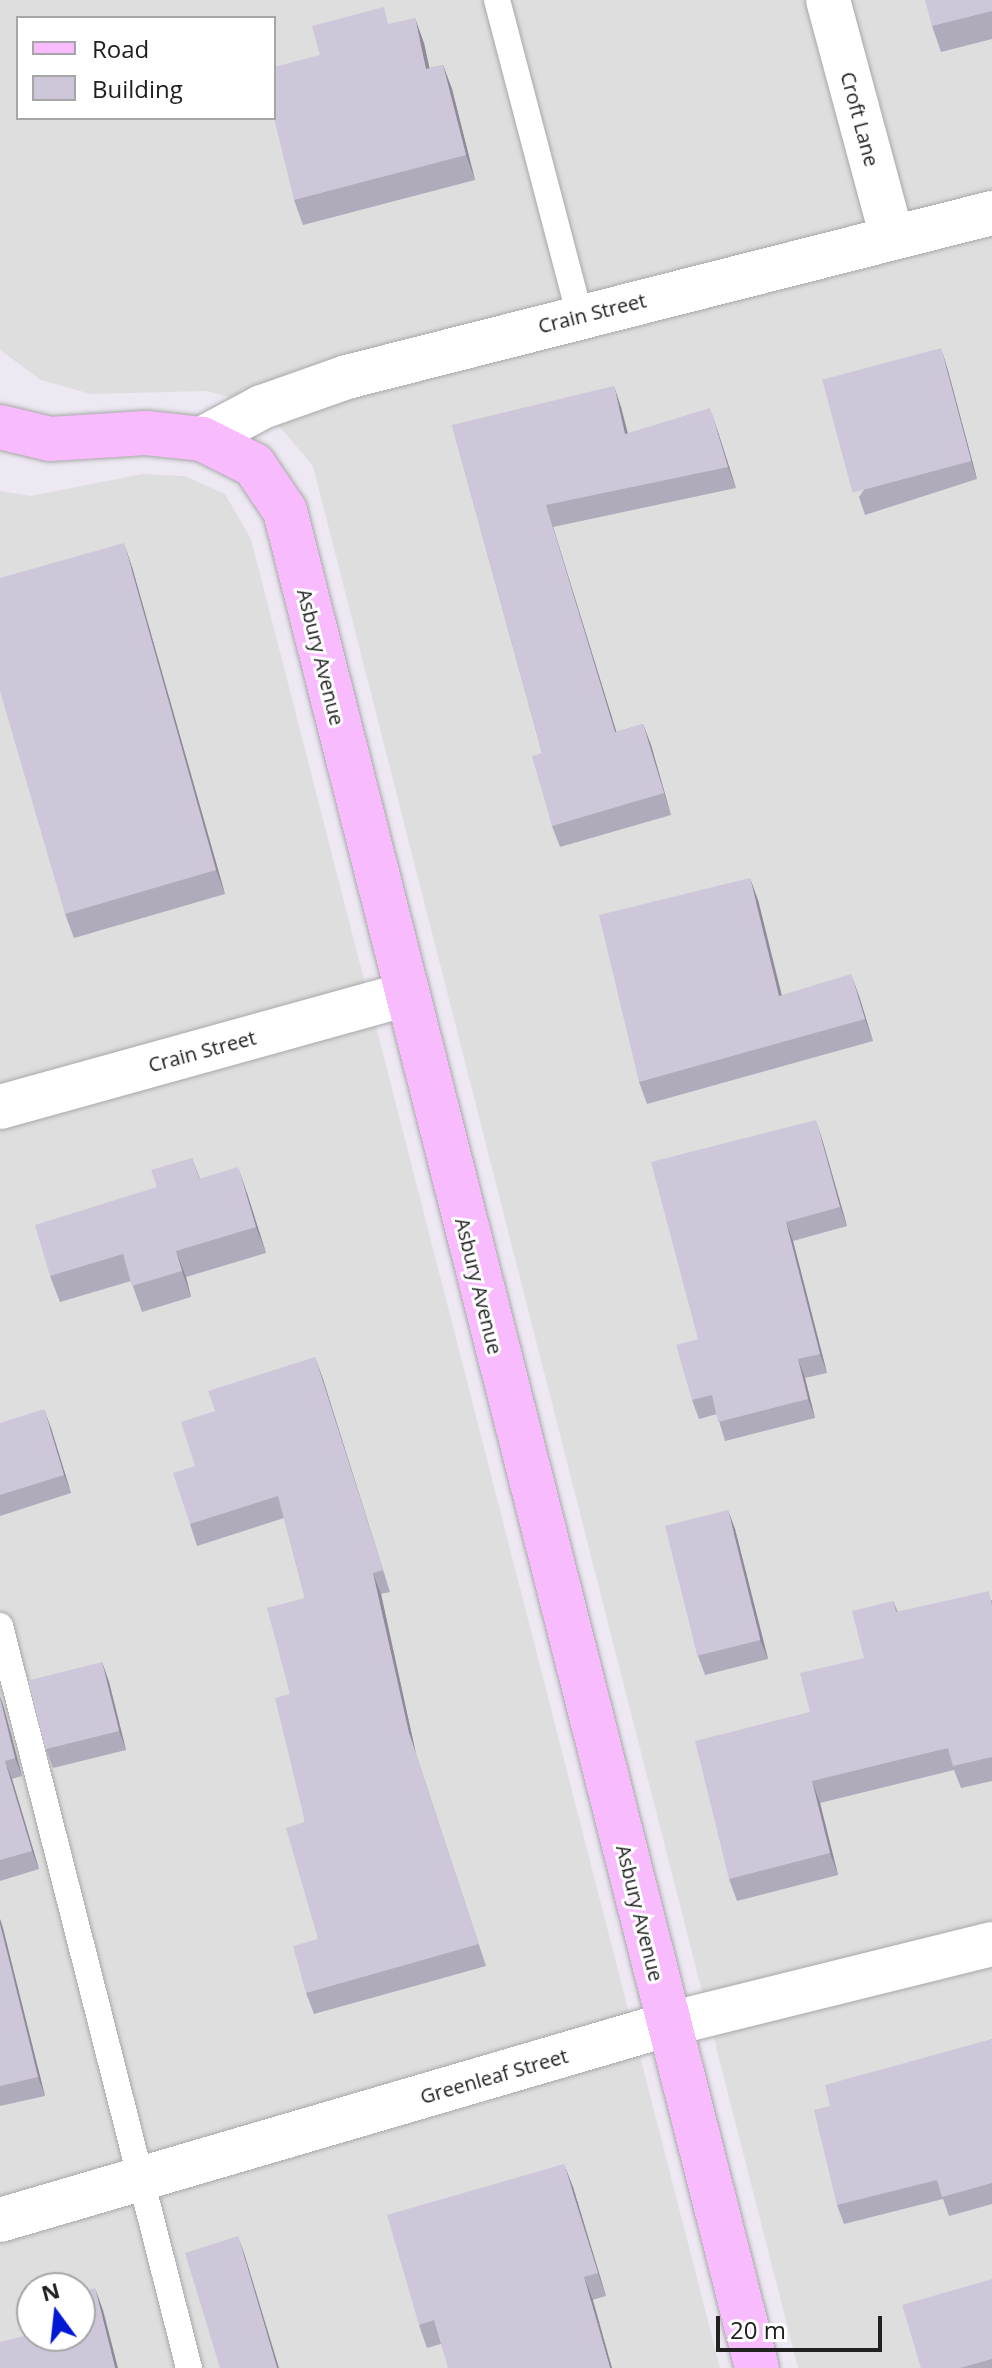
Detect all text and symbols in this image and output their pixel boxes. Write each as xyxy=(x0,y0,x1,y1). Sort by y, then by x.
legend xyxy=(16,16,276,120)
text: Road xyxy=(92,32,149,65)
street label: Croft Lane xyxy=(836,69,884,169)
text: Building xyxy=(92,72,183,105)
street label: Crain Street xyxy=(536,288,648,338)
street label: Asbury Avenue xyxy=(292,586,350,728)
street label: Crain Street xyxy=(146,1025,258,1077)
street label: Asbury Avenue xyxy=(450,1215,508,1357)
street label: Asbury Avenue xyxy=(611,1842,669,1984)
street label: Greenleaf Street xyxy=(417,2043,571,2109)
north arrow xyxy=(16,2272,96,2352)
text: N xyxy=(38,2274,63,2308)
scale bar xyxy=(720,2300,886,2350)
text: 20 m xyxy=(730,2313,786,2346)

